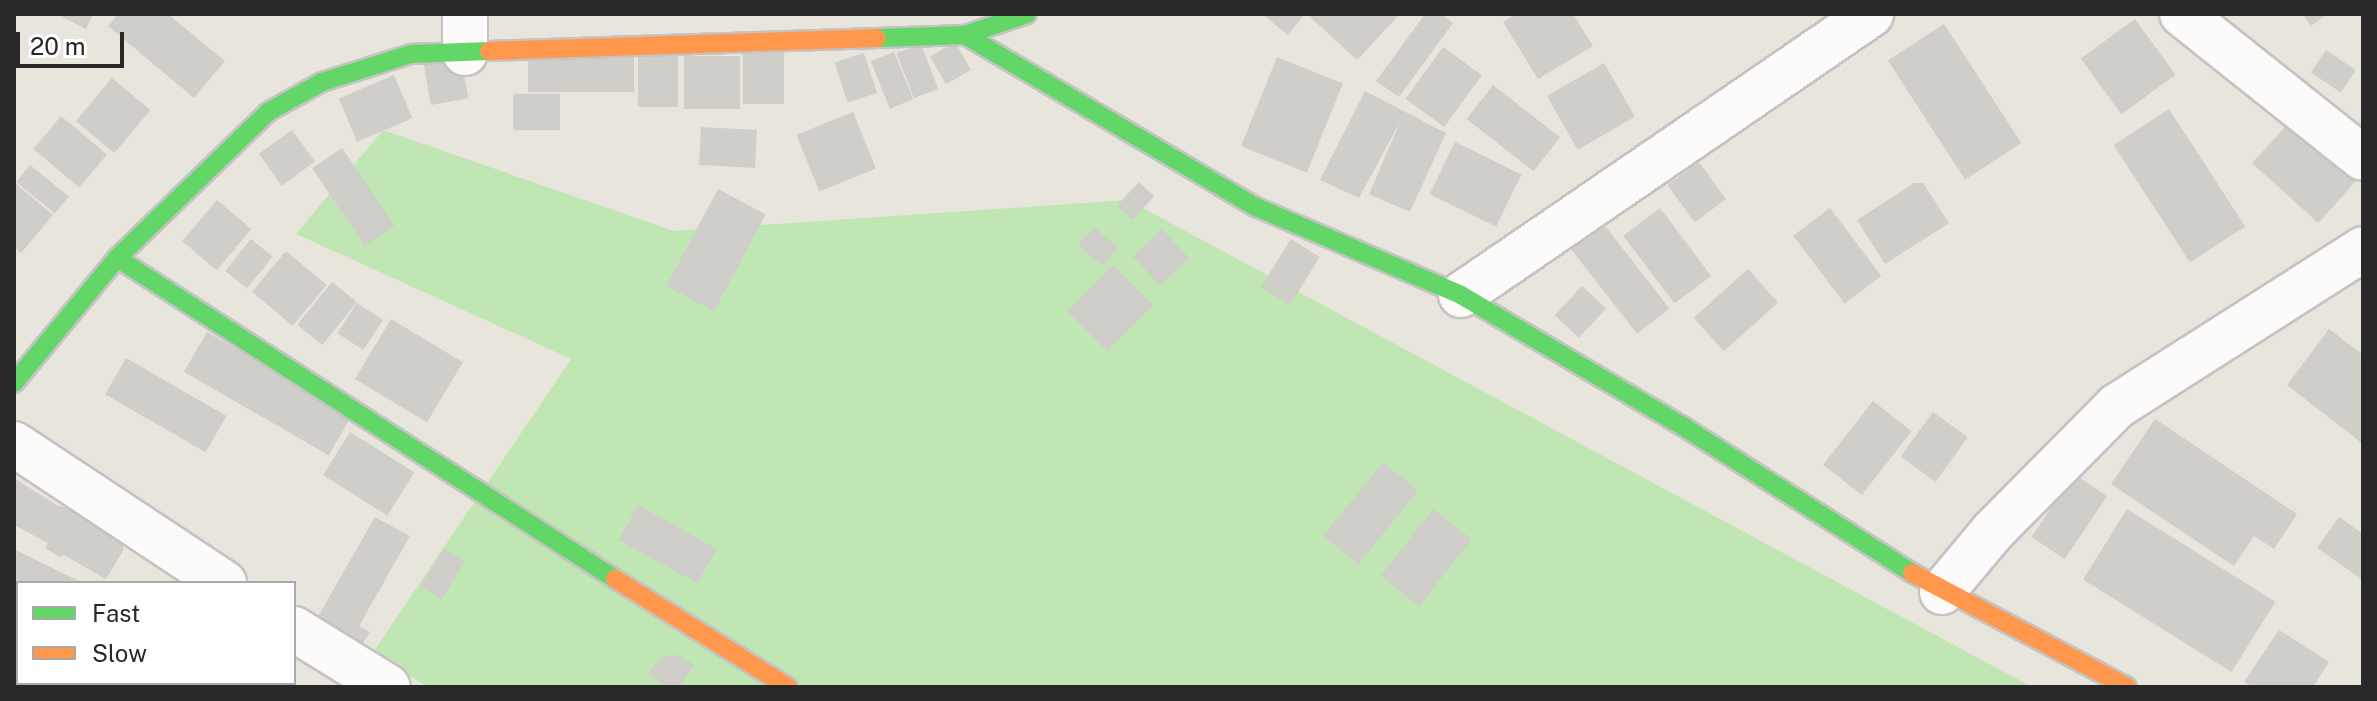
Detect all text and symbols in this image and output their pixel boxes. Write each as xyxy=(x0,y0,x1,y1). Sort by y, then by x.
scale bar xyxy=(20,16,128,66)
text: 20 m xyxy=(30,32,86,60)
legend xyxy=(16,581,296,685)
text: Fast xyxy=(92,599,140,627)
text: Slow xyxy=(92,639,147,667)

